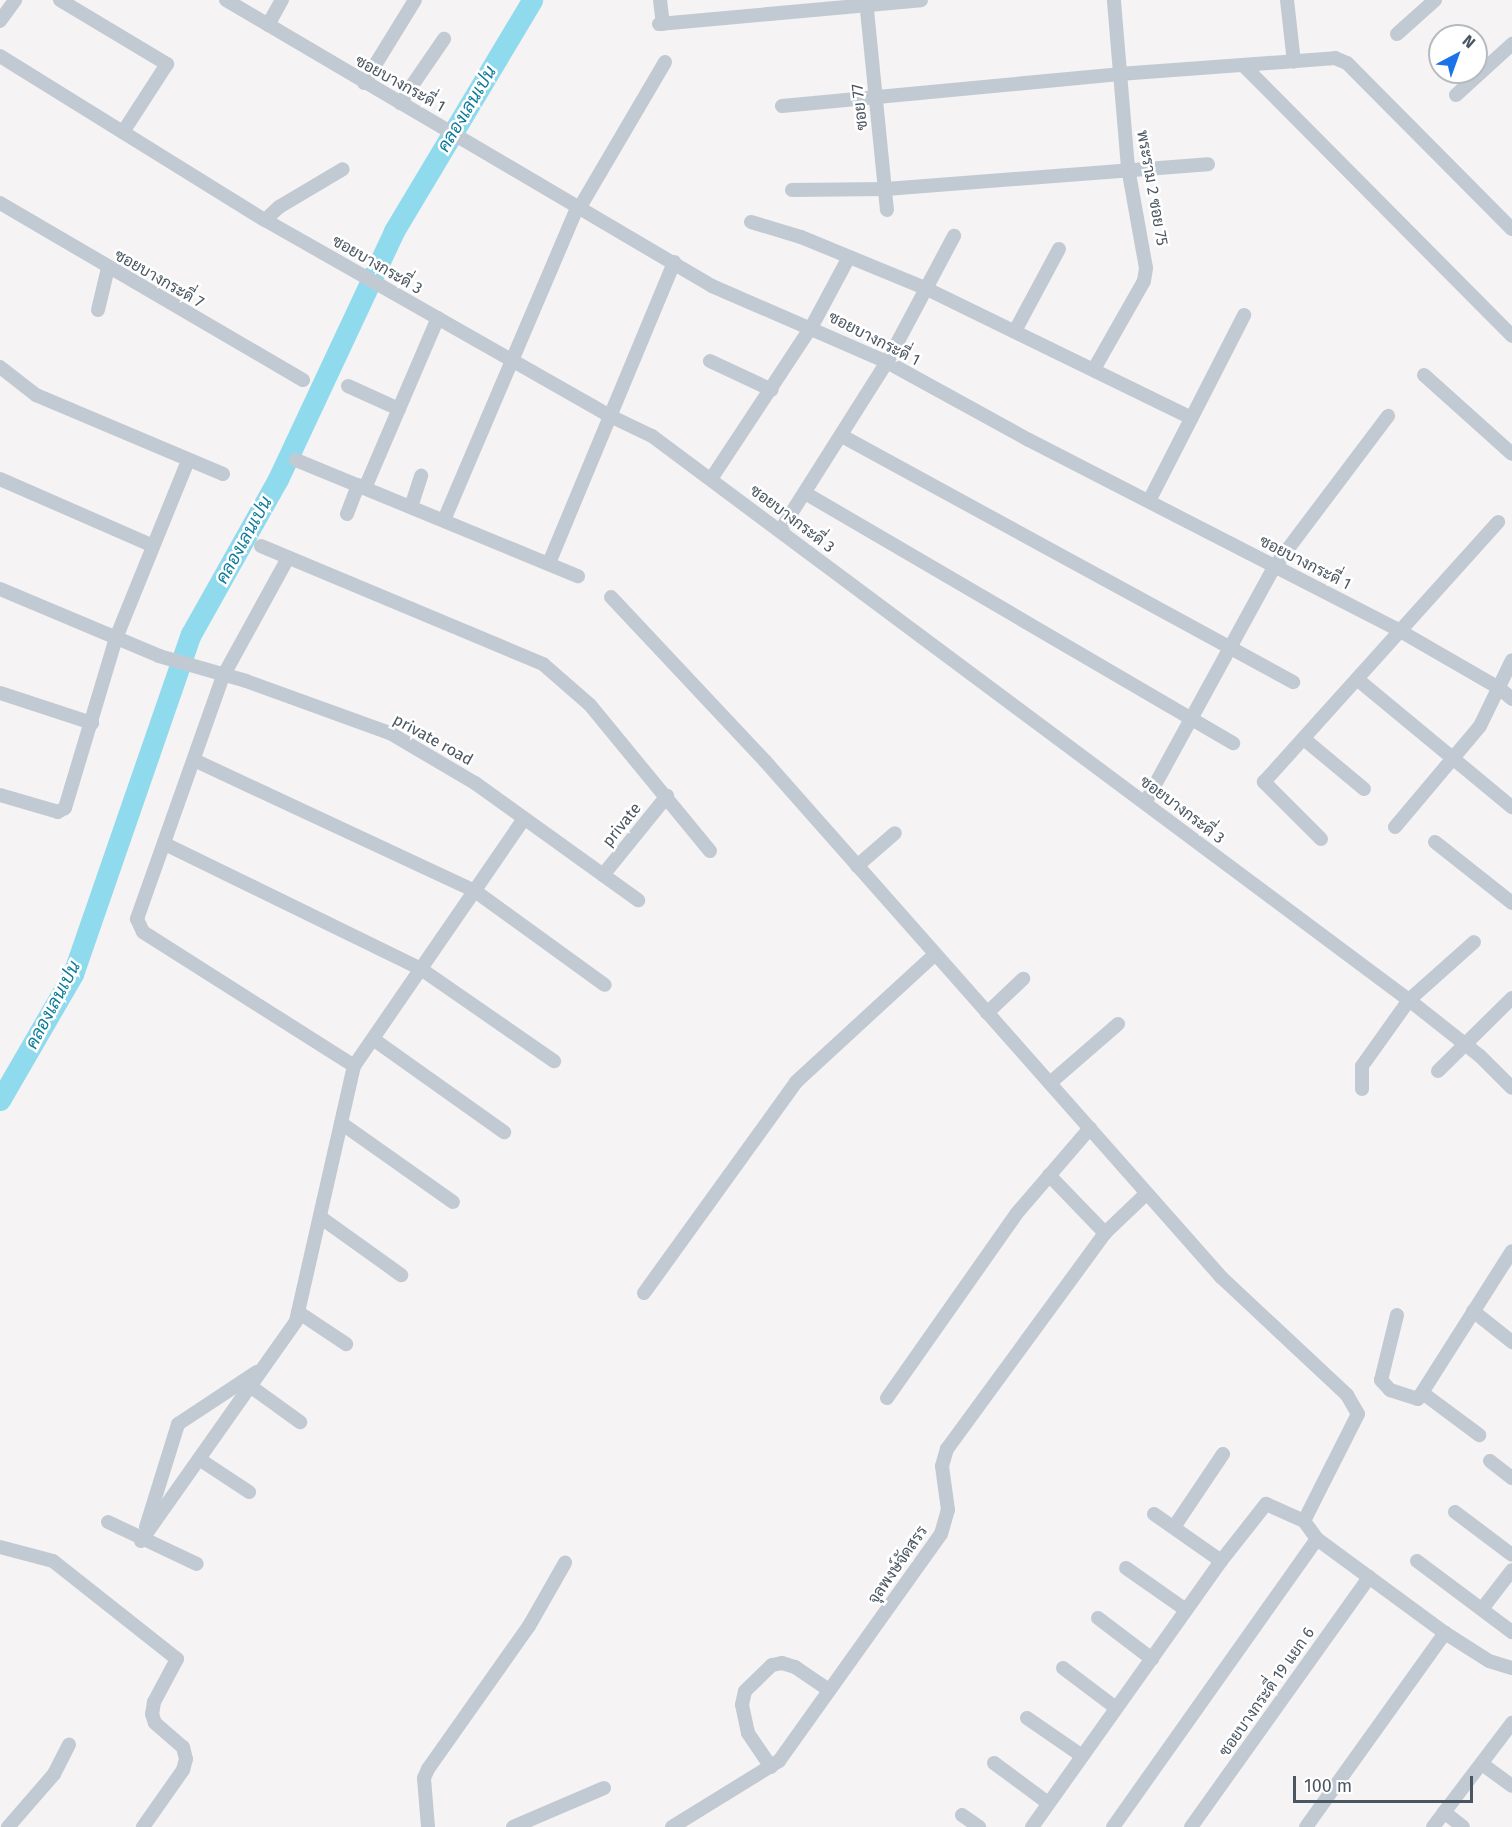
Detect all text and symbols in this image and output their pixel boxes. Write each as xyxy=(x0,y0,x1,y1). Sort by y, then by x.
north arrow xyxy=(1428,24,1488,84)
text: N xyxy=(1459,31,1479,52)
street label: ซอยบางกระดี่ 1 xyxy=(352,51,448,117)
water label: คลองเลนเปน xyxy=(433,62,501,156)
street label: ซอย 77 xyxy=(848,83,872,131)
street label: พระราม 2 ซอย 75 xyxy=(1132,129,1172,247)
street label: ซอยบางกระดี่ 3 xyxy=(328,231,426,299)
street label: ซอยบางกระดี่ 7 xyxy=(111,246,207,312)
street label: ซอยบางกระดี่ 1 xyxy=(825,308,923,370)
street label: ซอยบางกระดี่ 3 xyxy=(746,481,838,557)
water label: คลองเลนเปน xyxy=(211,493,277,587)
street label: ซอยบางกระดี่ 1 xyxy=(1256,532,1354,594)
street label: private road xyxy=(390,710,476,770)
street label: ซอยบางกระดี่ 3 xyxy=(1136,772,1228,848)
street label: private xyxy=(599,799,645,851)
water label: คลองเลนเปน xyxy=(21,957,85,1053)
street label: จุลพงษ์จัดสรร xyxy=(864,1522,932,1608)
street label: ซอยบางกระดี่ 19 แยก 6 xyxy=(1215,1624,1319,1760)
scale bar xyxy=(1296,1764,1476,1802)
text: 100 m xyxy=(1304,1775,1352,1797)

